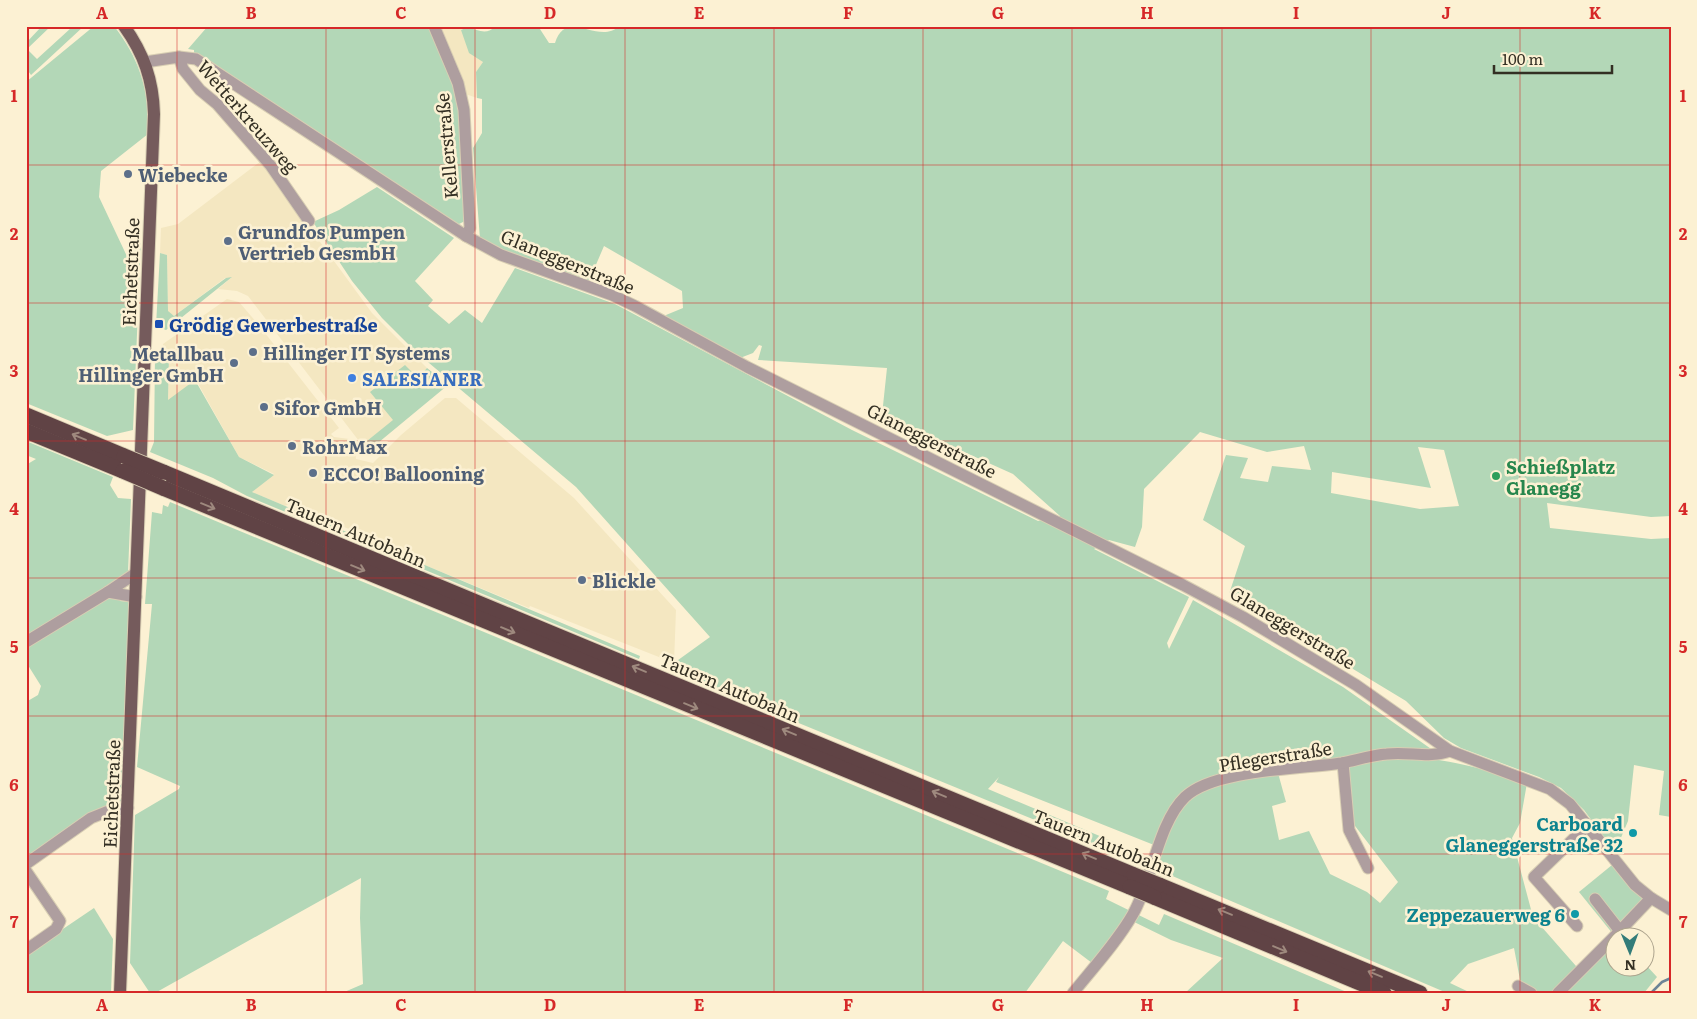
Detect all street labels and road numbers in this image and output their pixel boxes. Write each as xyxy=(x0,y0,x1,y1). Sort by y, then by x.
street label: Wetterkreuzweg xyxy=(191,54,305,179)
street label: Kellerstraße xyxy=(428,92,464,200)
street label: Eichetstraße xyxy=(115,217,145,327)
street label: Glaneggerstraße xyxy=(497,222,639,300)
street label: Glaneggerstraße xyxy=(863,396,1001,484)
street label: Tauern Autobahn xyxy=(281,490,431,574)
street label: Glaneggerstraße xyxy=(1225,579,1361,675)
street label: Tauern Autobahn xyxy=(655,645,805,729)
street label: Pflegerstraße xyxy=(1217,734,1333,778)
street label: Eichetstraße xyxy=(96,739,126,849)
street label: Tauern Autobahn xyxy=(1029,801,1179,883)

